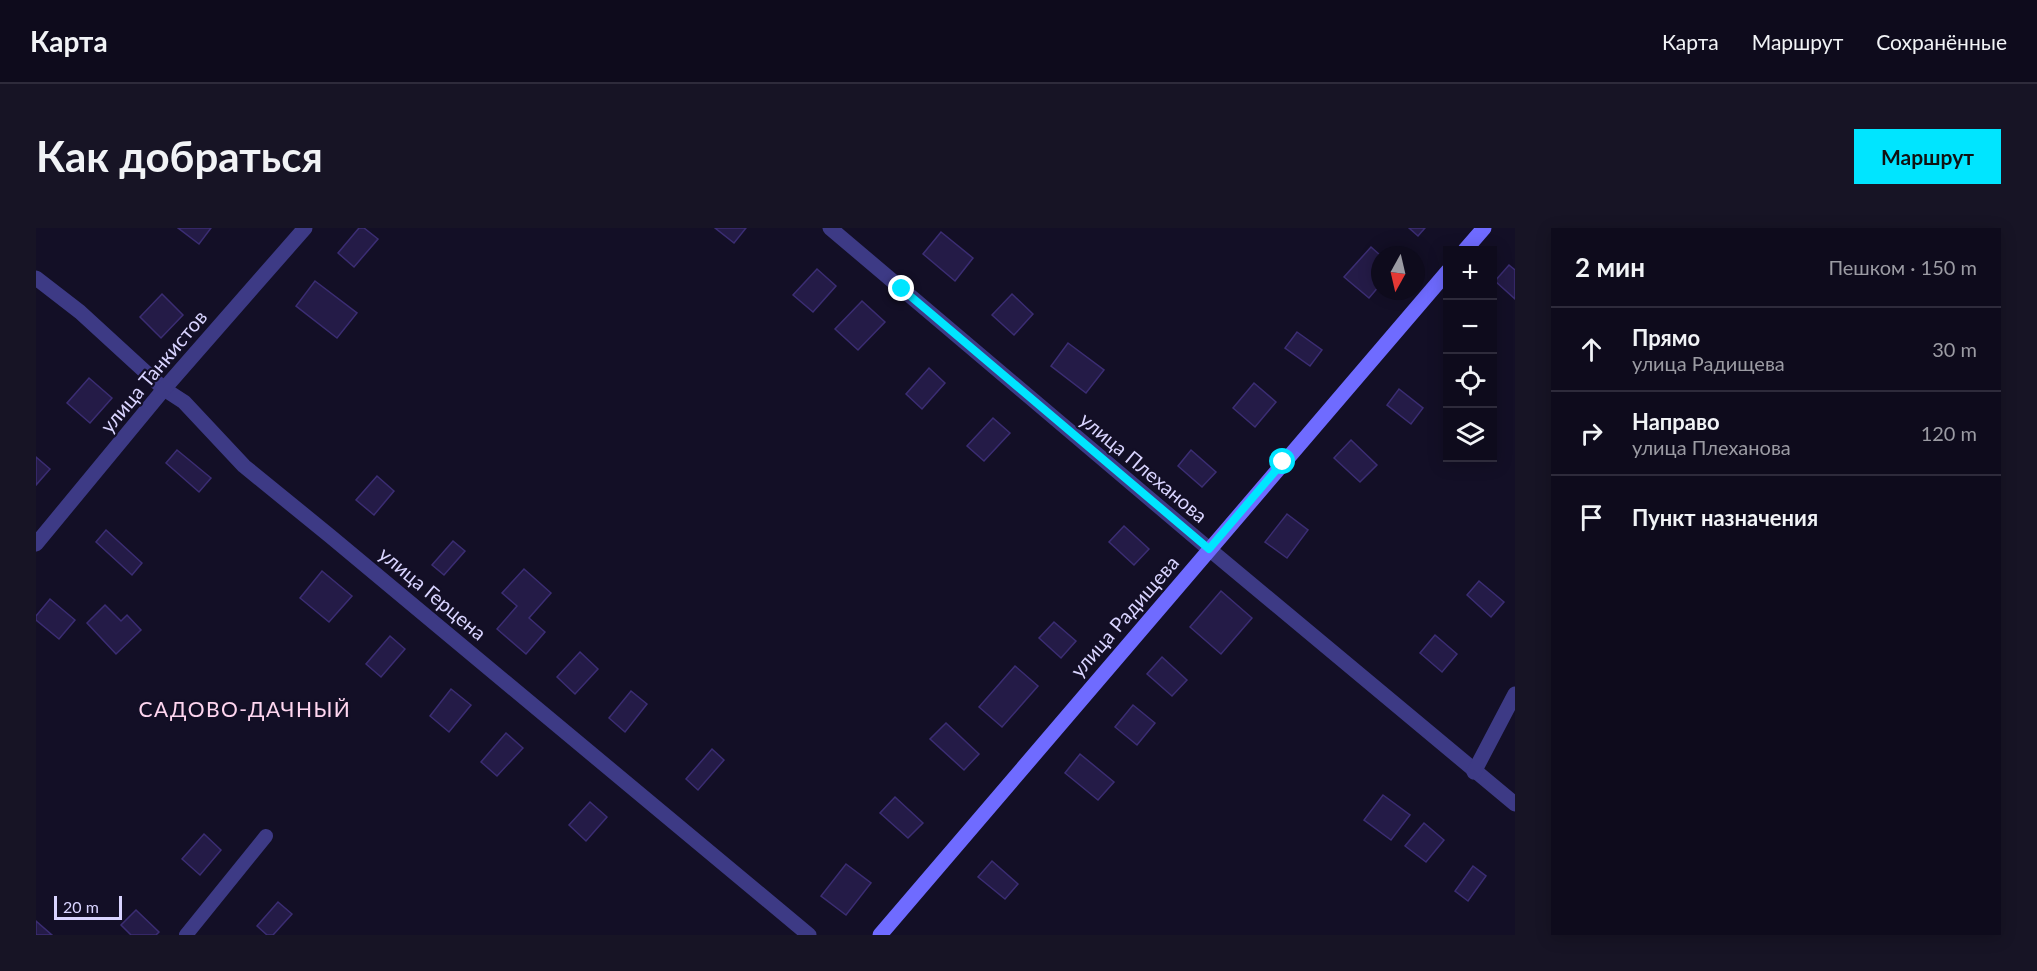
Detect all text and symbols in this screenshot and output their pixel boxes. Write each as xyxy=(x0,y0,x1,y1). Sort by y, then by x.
text: Карта xyxy=(30,24,108,58)
text: Карта xyxy=(1662,29,1719,54)
text: Маршрут xyxy=(1752,29,1843,54)
text: Сохранённые xyxy=(1876,29,2007,54)
button: Маршрут xyxy=(1854,129,2001,184)
text: Как добраться xyxy=(36,131,323,181)
north arrow xyxy=(1371,246,1425,300)
map controls xyxy=(1443,246,1497,462)
button: + xyxy=(1443,246,1497,300)
text: 2 мин xyxy=(1575,251,1645,283)
text: Пешком · 150 m xyxy=(1828,255,1977,279)
route end xyxy=(888,275,914,301)
button: − xyxy=(1443,300,1497,354)
street label: улица Танкистов xyxy=(95,305,211,437)
text: Прямо xyxy=(1632,324,1700,351)
icon: ahead xyxy=(1575,333,1608,366)
text: 30 m xyxy=(1932,337,1977,361)
text: улица Радищева xyxy=(1632,351,1785,375)
button: locate xyxy=(1443,354,1497,408)
street label: улица Плеханова xyxy=(1075,407,1213,527)
button: layers xyxy=(1443,408,1497,462)
text: Направо xyxy=(1632,408,1720,435)
icon: right xyxy=(1575,417,1608,450)
text: 120 m xyxy=(1921,421,1977,445)
text: улица Плеханова xyxy=(1632,435,1791,459)
route start xyxy=(1269,448,1295,474)
icon: arrive xyxy=(1575,501,1608,534)
text: Пункт назначения xyxy=(1632,504,1818,531)
street label: улица Герцена xyxy=(375,541,491,645)
street label: улица Радищева xyxy=(1065,550,1183,682)
district label: САДОВО-ДАЧНЫЙ xyxy=(139,696,351,721)
scale bar xyxy=(54,893,122,920)
text: 20 m xyxy=(63,897,99,916)

